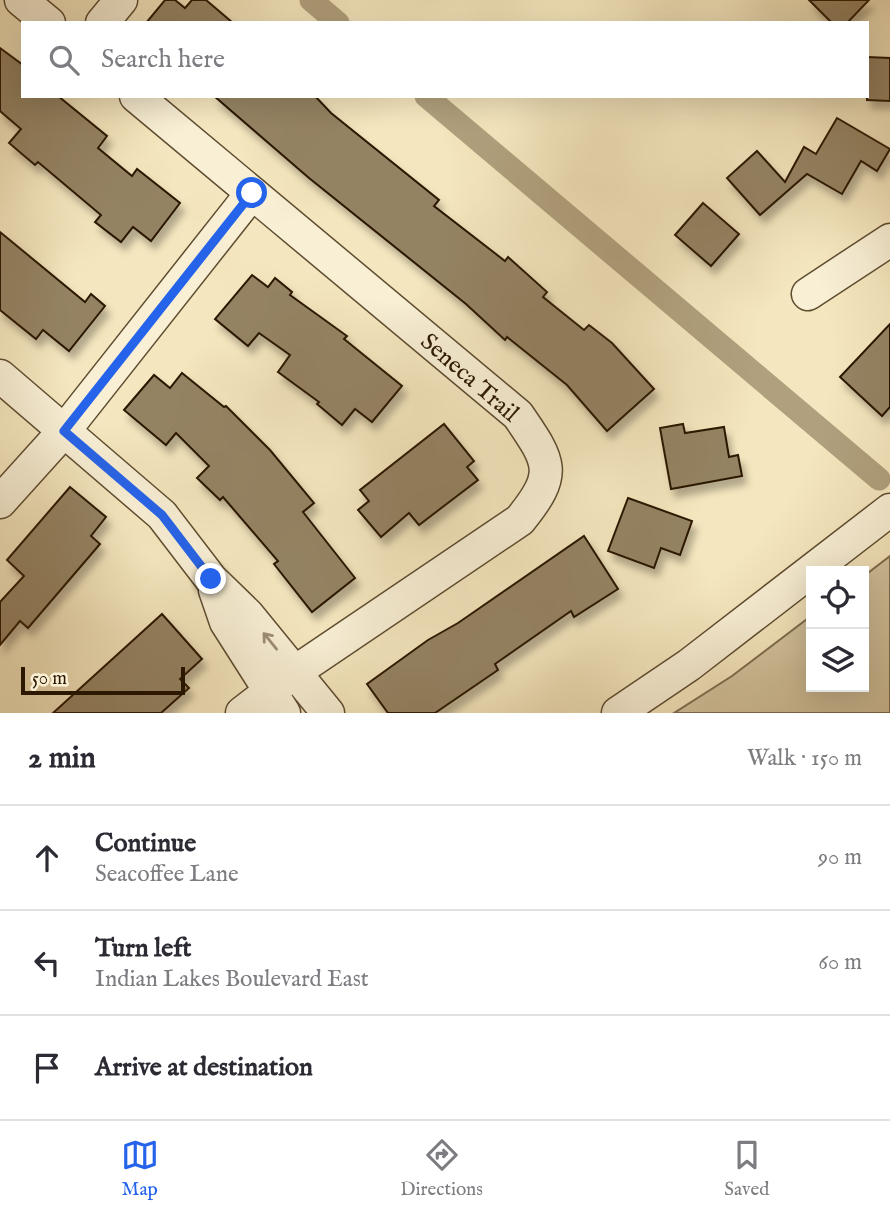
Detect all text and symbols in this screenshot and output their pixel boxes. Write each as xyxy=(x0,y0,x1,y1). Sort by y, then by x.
search box xyxy=(21,21,869,98)
icon: search xyxy=(45,41,83,79)
text: Search here xyxy=(101,43,225,76)
route start xyxy=(236,177,267,208)
street label: Seneca Trail xyxy=(413,327,525,430)
route end xyxy=(195,563,226,594)
map controls xyxy=(806,566,869,692)
button: locate xyxy=(806,566,869,629)
button: layers xyxy=(806,629,869,692)
one-way arrow xyxy=(262,633,278,651)
scale bar xyxy=(21,664,186,696)
text: 50 m xyxy=(32,667,67,691)
text: 2 min xyxy=(28,740,96,778)
text: Walk · 150 m xyxy=(747,744,862,773)
text: Continue xyxy=(95,827,196,860)
icon: ahead xyxy=(28,839,66,877)
text: 90 m xyxy=(818,843,862,872)
text: Seacoffee Lane xyxy=(95,860,238,889)
text: Turn left xyxy=(95,932,192,965)
icon: left xyxy=(28,944,66,982)
text: 60 m xyxy=(818,948,862,977)
text: Indian Lakes Boulevard East xyxy=(95,965,369,994)
icon: arrive xyxy=(28,1049,66,1087)
text: Arrive at destination xyxy=(95,1051,313,1084)
tab: Map xyxy=(121,1136,159,1202)
tab: Directions xyxy=(400,1136,483,1202)
tab: Saved xyxy=(724,1136,769,1202)

